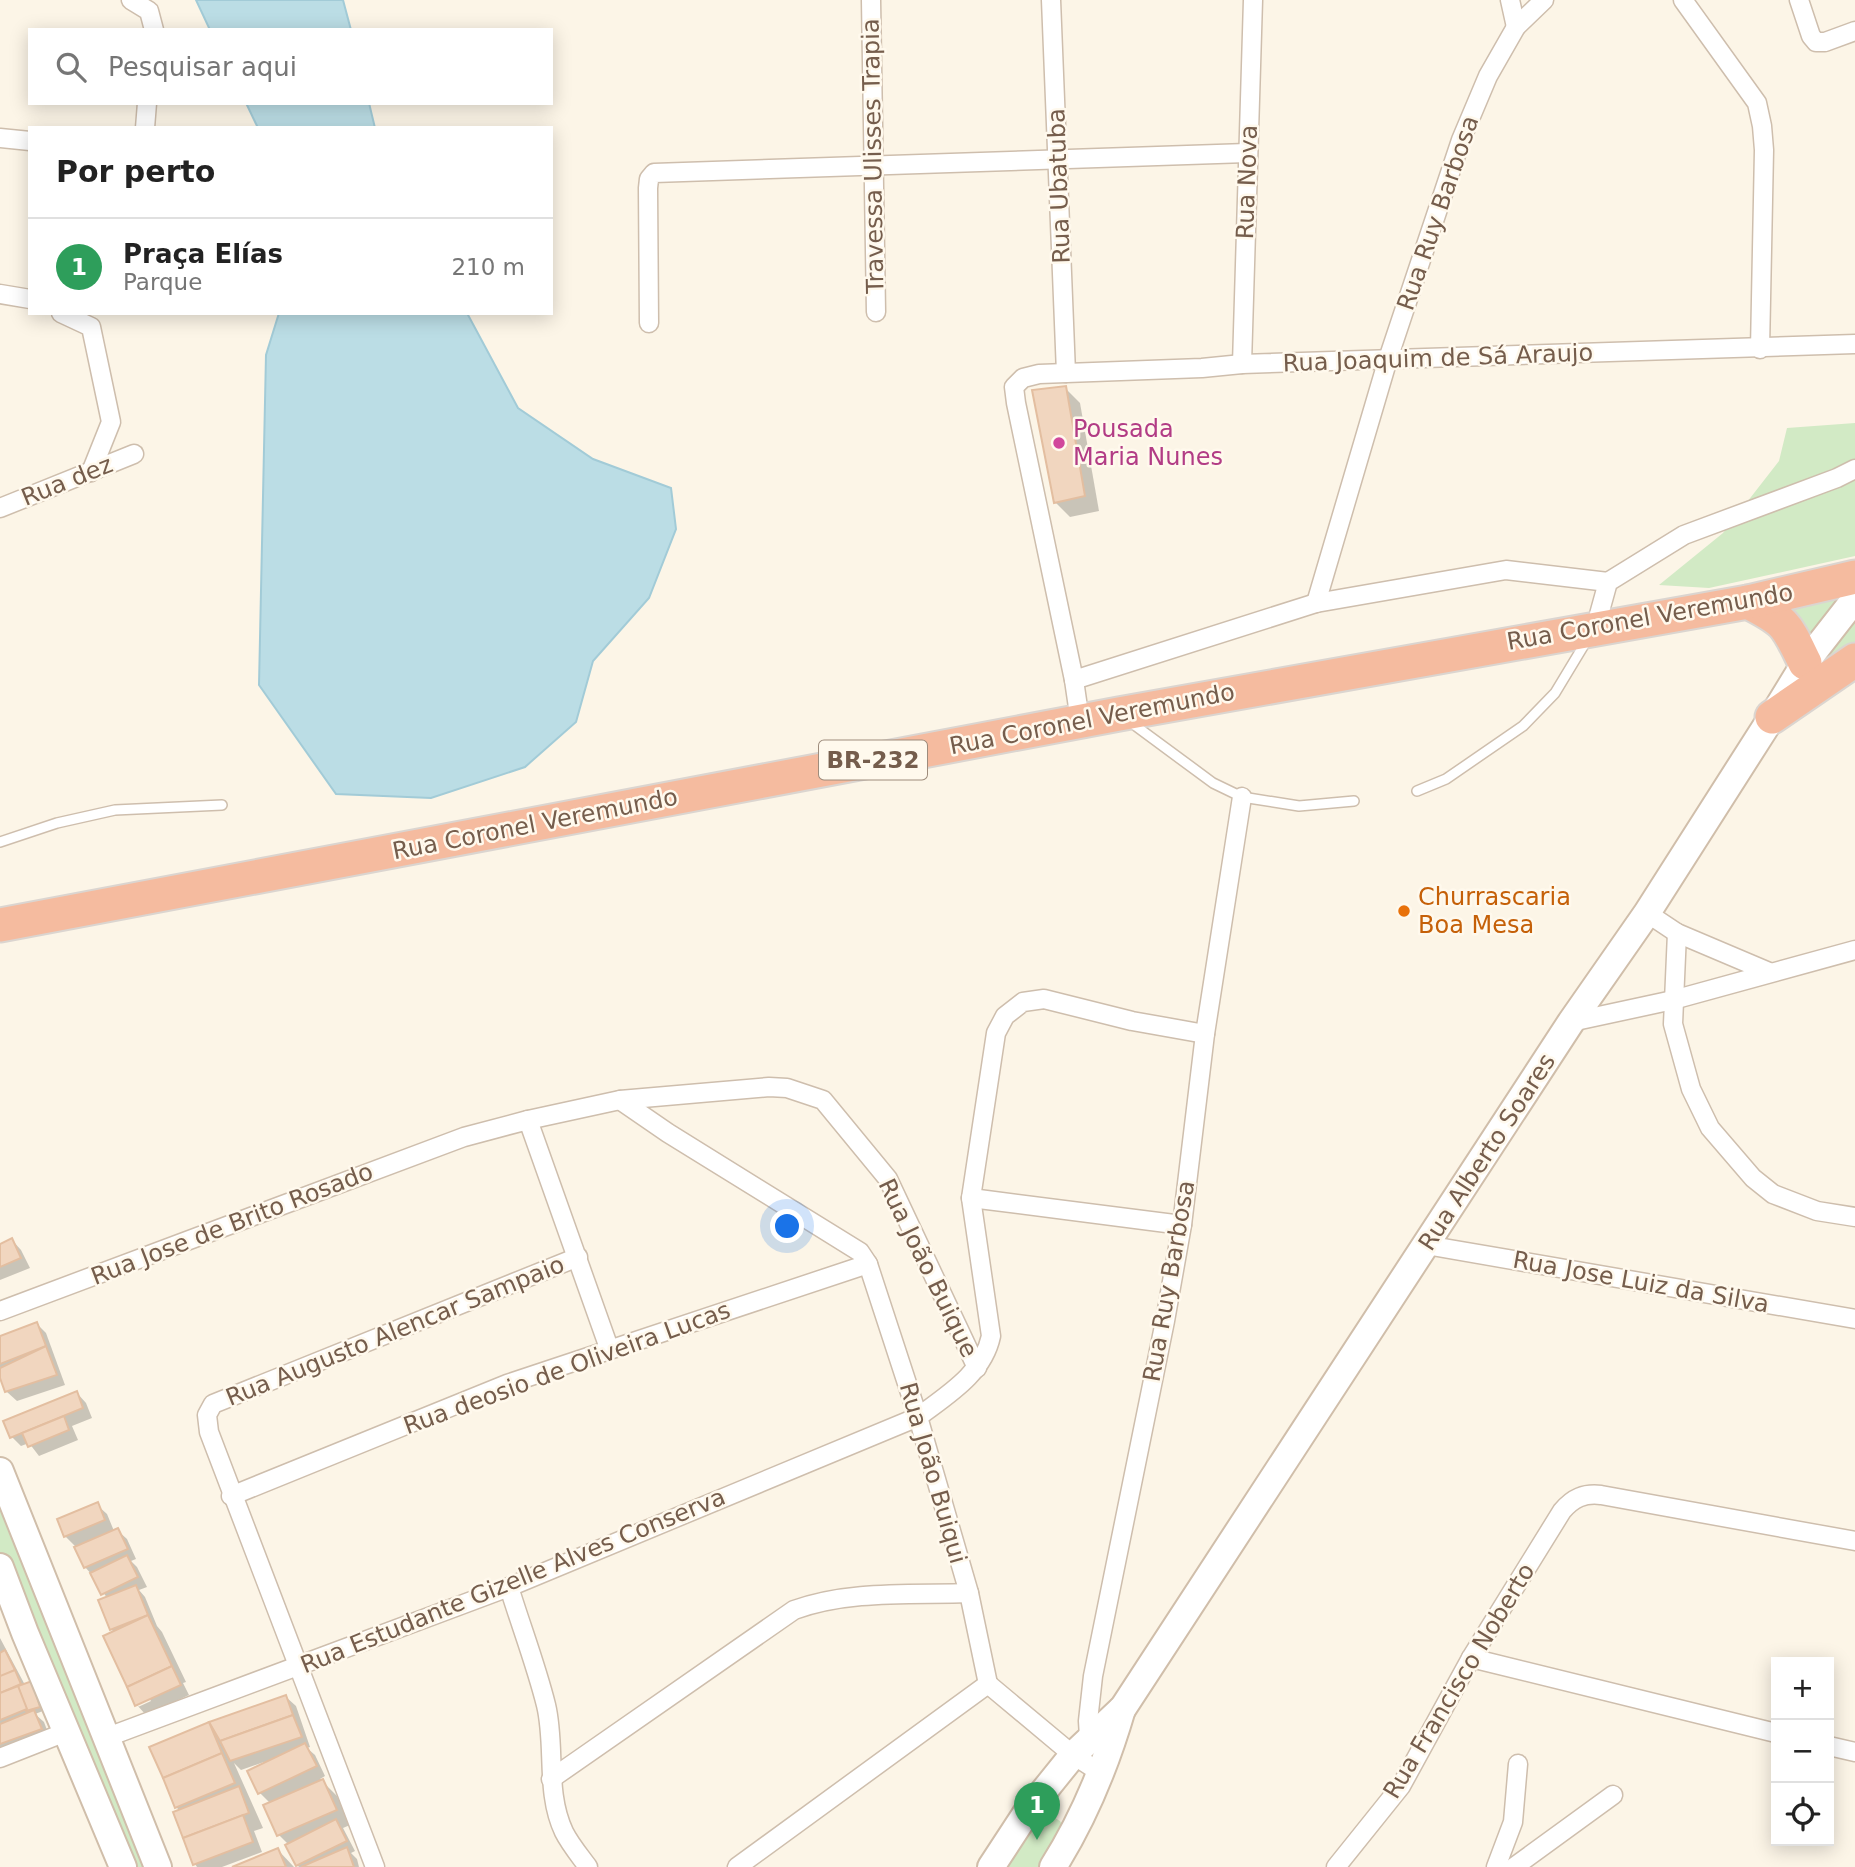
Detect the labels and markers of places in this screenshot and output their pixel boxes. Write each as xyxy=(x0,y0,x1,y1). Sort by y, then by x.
place label: Pousada Maria Nunes xyxy=(1073,415,1223,471)
marker: Pousada Maria Nunes xyxy=(1051,435,1067,451)
place label: Churrascaria Boa Mesa xyxy=(1418,883,1571,939)
marker: Churrascaria Boa Mesa xyxy=(1396,903,1412,919)
pin: 1 xyxy=(1014,1782,1060,1840)

